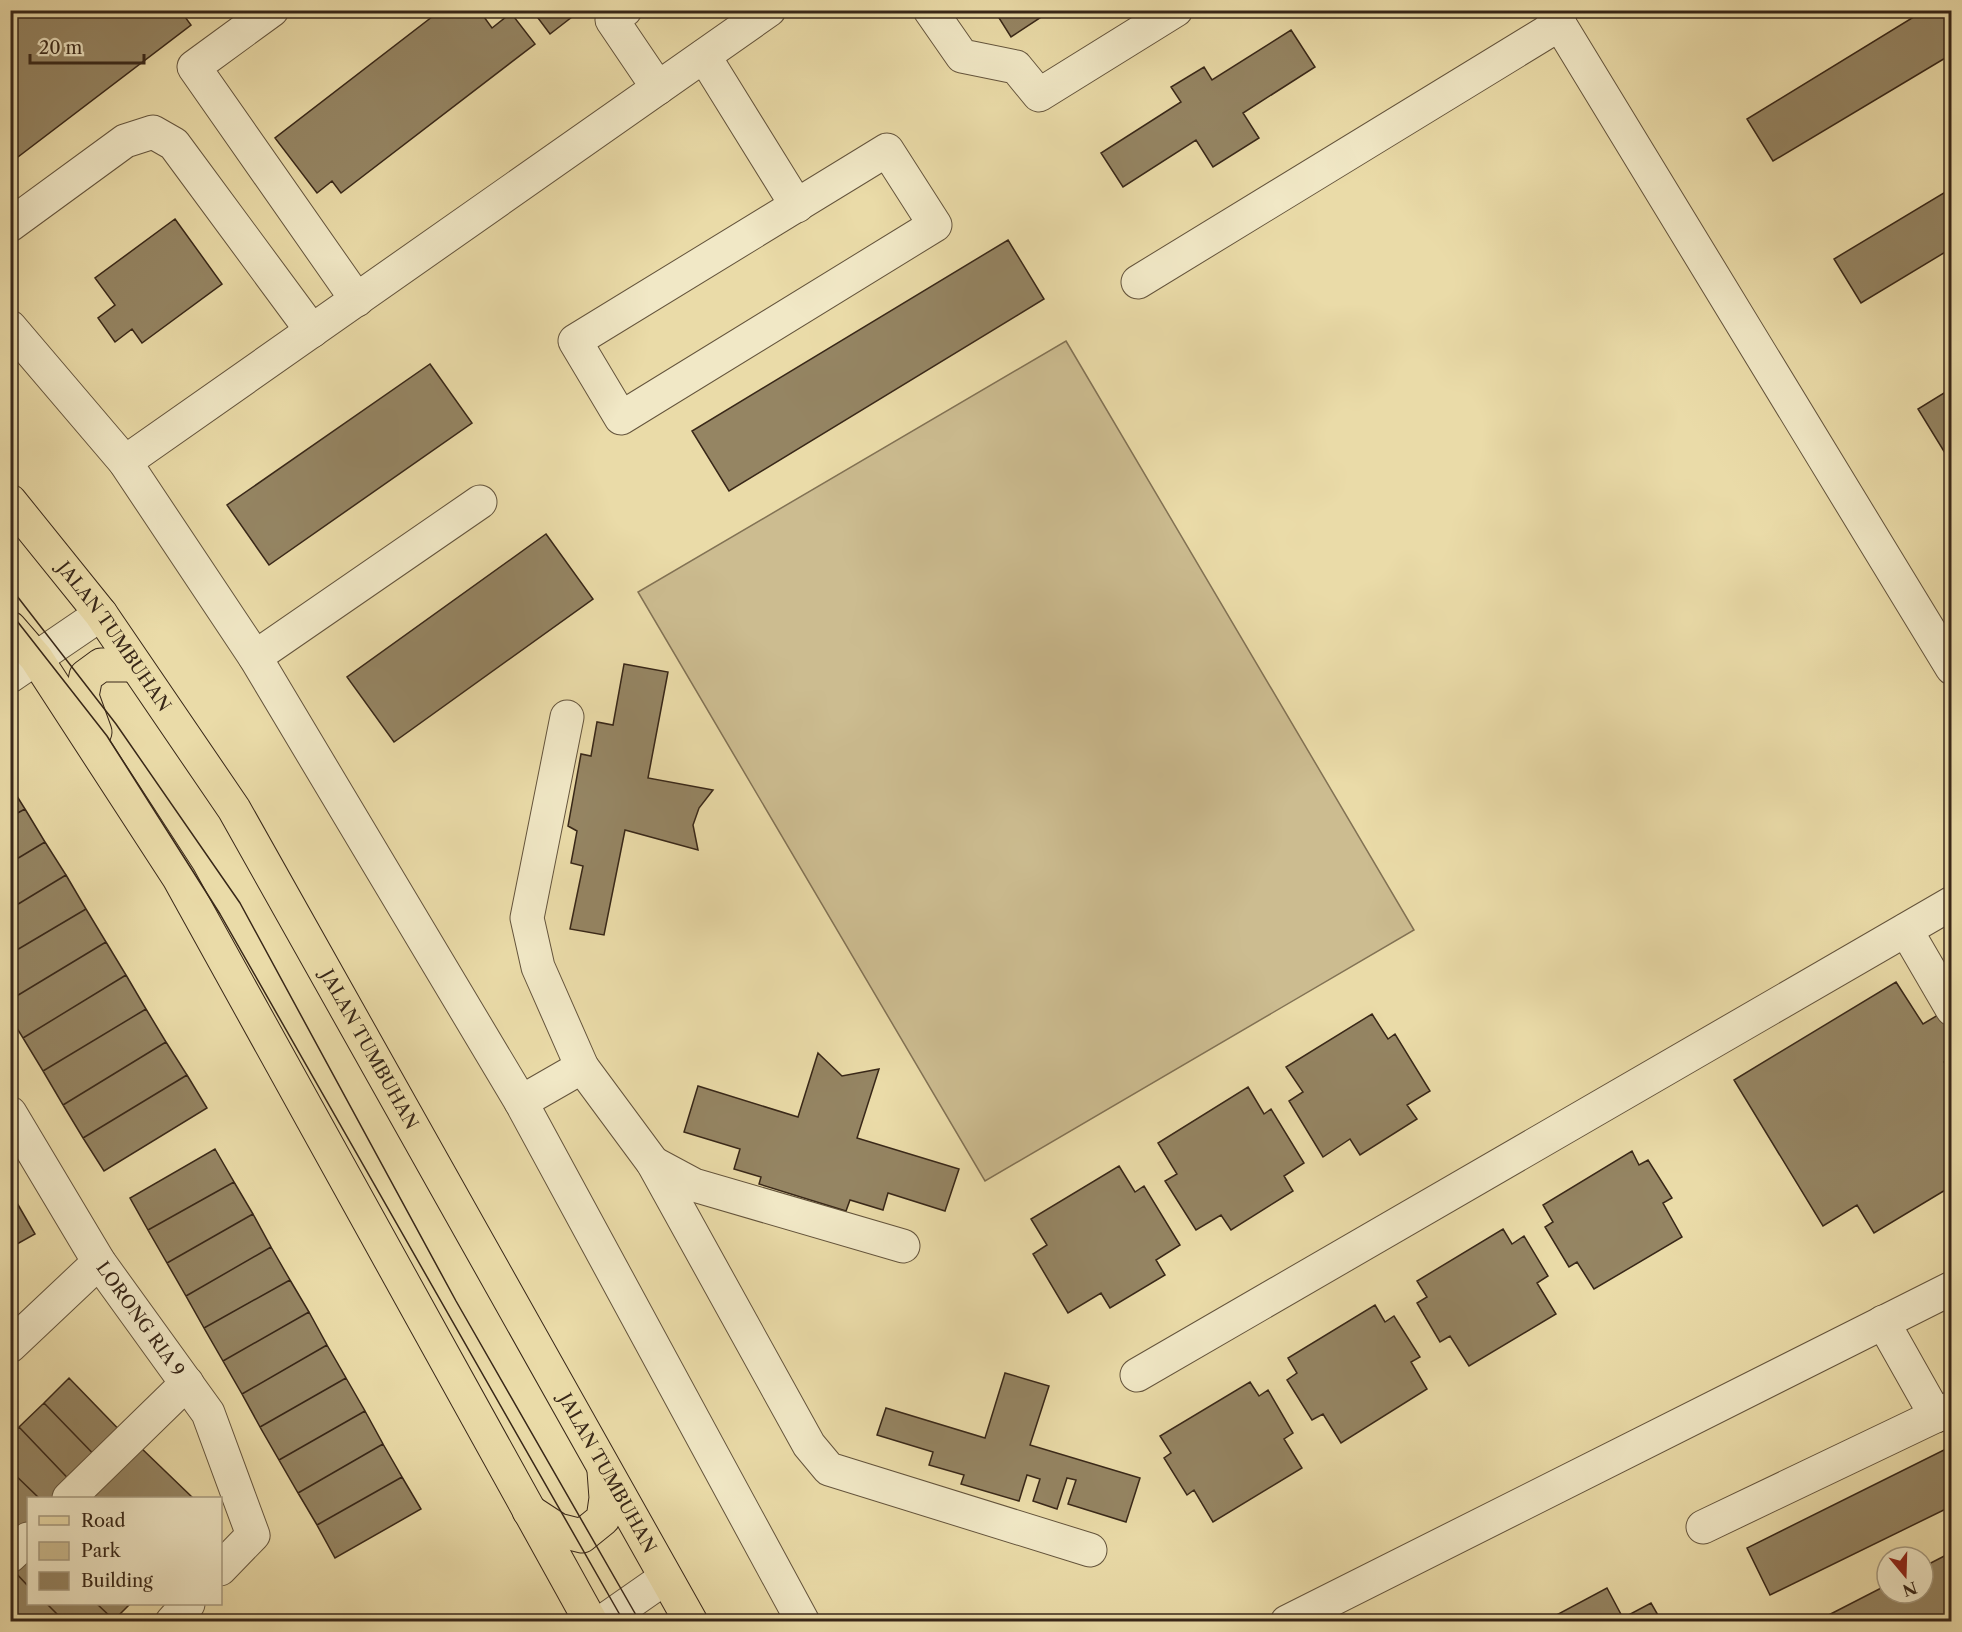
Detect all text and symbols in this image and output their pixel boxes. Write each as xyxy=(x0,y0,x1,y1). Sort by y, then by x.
scale bar xyxy=(30,27,144,65)
text: 20 m xyxy=(39,37,83,59)
street label: JALAN TUMBUHAN xyxy=(50,555,175,716)
street label: JALAN TUMBUHAN xyxy=(314,963,423,1133)
street label: LORONG RIA 9 xyxy=(91,1257,189,1381)
street label: JALAN TUMBUHAN xyxy=(552,1387,661,1557)
legend xyxy=(27,1497,222,1605)
text: Road xyxy=(81,1510,126,1532)
text: Park xyxy=(81,1540,122,1562)
north arrow xyxy=(1875,1545,1935,1605)
text: Building xyxy=(81,1570,153,1592)
text: N xyxy=(1900,1577,1920,1601)

